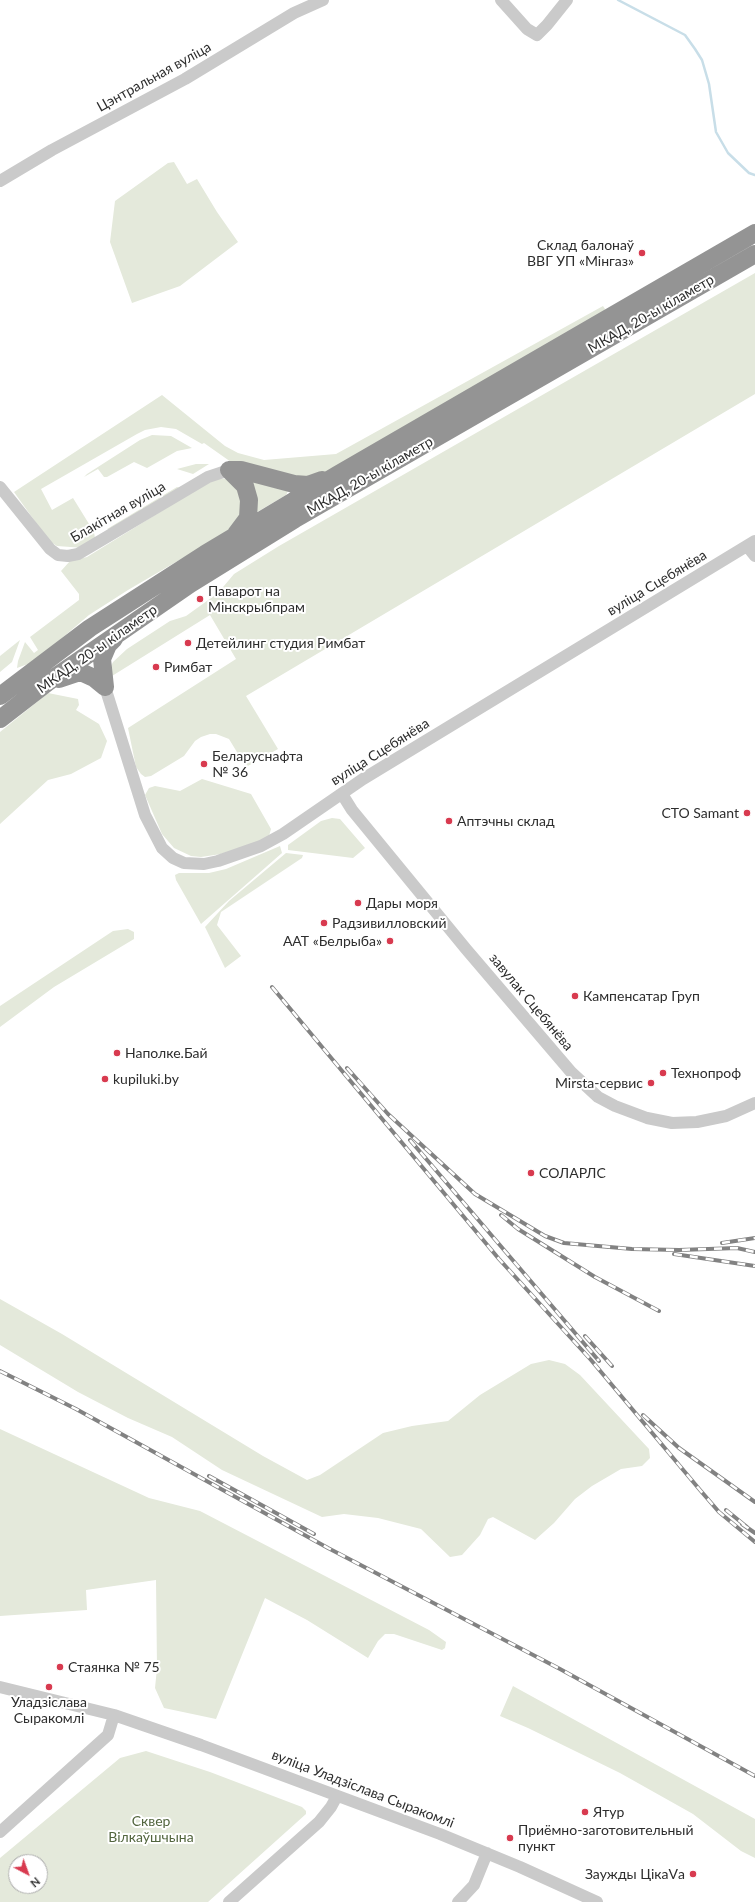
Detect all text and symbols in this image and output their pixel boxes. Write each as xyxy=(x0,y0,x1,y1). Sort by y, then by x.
street label: Цэнтральная вуліца xyxy=(94,39,214,115)
place label: Склад балонаў ВВГ УП «Мінгаз» xyxy=(527,237,634,270)
marker: Склад балонаў ВВГ УП «Мінгаз» xyxy=(637,248,647,258)
street label: МКАД, 20-ы кіламетр xyxy=(585,271,717,357)
street label: МКАД, 20-ы кіламетр xyxy=(304,433,436,519)
street label: Блакітная вуліца xyxy=(67,478,169,546)
street label: вуліца Сцебянёва xyxy=(604,547,710,619)
place label: Паварот на Мінскрыбпрам xyxy=(208,583,305,616)
marker: Паварот на Мінскрыбпрам xyxy=(195,594,205,604)
street label: МКАД, 20-ы кіламетр xyxy=(34,601,160,697)
place label: Детейлинг студия Римбат xyxy=(196,635,365,651)
marker: Детейлинг студия Римбат xyxy=(183,638,193,648)
place label: Римбат xyxy=(164,659,212,675)
marker: Римбат xyxy=(151,662,161,672)
street label: вуліца Сцебянёва xyxy=(328,715,432,789)
place label: Беларуснафта № 36 xyxy=(212,748,303,780)
marker: Беларуснафта № 36 xyxy=(199,759,209,769)
place label: СТО Samant xyxy=(661,805,739,821)
marker: СТО Samant xyxy=(742,808,752,818)
place label: Аптэчны склад xyxy=(457,813,555,829)
marker: Аптэчны склад xyxy=(444,816,454,826)
place label: Дары моря xyxy=(366,895,438,911)
marker: Дары моря xyxy=(353,898,363,908)
place label: Радзивилловский xyxy=(332,915,446,931)
marker: Радзивилловский xyxy=(319,918,329,928)
place label: ААТ «Белрыба» xyxy=(283,933,382,949)
marker: ААТ «Белрыба» xyxy=(385,936,395,946)
street label: завулак Сцебянёва xyxy=(485,950,577,1054)
place label: Кампенсатар Груп xyxy=(583,988,700,1004)
marker: Кампенсатар Груп xyxy=(570,991,580,1001)
place label: Наполке.Бай xyxy=(125,1045,208,1061)
marker: Наполке.Бай xyxy=(112,1048,122,1058)
place label: Технопроф xyxy=(671,1065,741,1081)
marker: Технопроф xyxy=(658,1068,668,1078)
place label: kupiluki.by xyxy=(113,1071,179,1087)
marker: kupiluki.by xyxy=(100,1074,110,1084)
place label: Mirsta-сервис xyxy=(555,1075,643,1091)
marker: Mirsta-сервис xyxy=(646,1078,656,1088)
place label: СОЛАРЛС xyxy=(539,1165,606,1181)
marker: СОЛАРЛС xyxy=(526,1168,536,1178)
place label: Стаянка № 75 xyxy=(68,1659,160,1675)
marker: Стаянка № 75 xyxy=(55,1662,65,1672)
marker: Уладзіслава Сыракомлі xyxy=(44,1682,54,1692)
place label: Уладзіслава Сыракомлі xyxy=(11,1694,87,1726)
street label: вуліца Уладзіслава Сыракомлі xyxy=(269,1746,457,1832)
place label: Ятур xyxy=(593,1804,624,1820)
marker: Ятур xyxy=(580,1807,590,1817)
park label: Сквер Вілкаўшчына xyxy=(108,1813,194,1846)
place label: Приёмно-заготовительный пункт xyxy=(518,1822,693,1854)
marker: Приёмно-заготовительный пункт xyxy=(505,1833,515,1843)
north arrow xyxy=(8,1854,48,1894)
place label: Заужды ЦікаVа xyxy=(585,1866,685,1882)
marker: Заужды ЦікаVа xyxy=(688,1869,698,1879)
text: N xyxy=(28,1875,43,1890)

